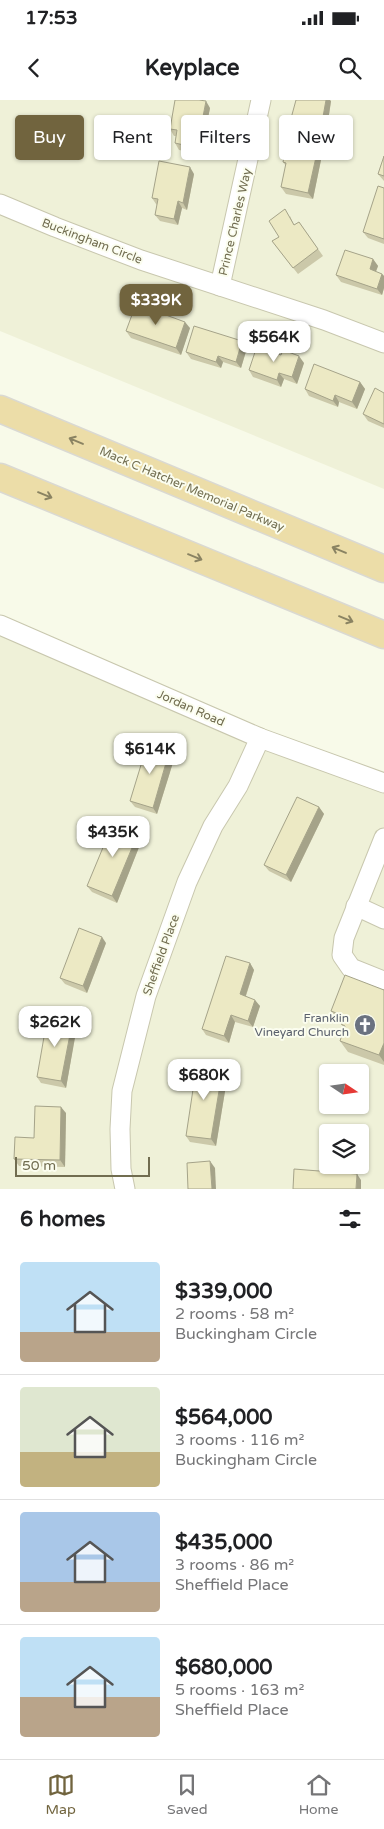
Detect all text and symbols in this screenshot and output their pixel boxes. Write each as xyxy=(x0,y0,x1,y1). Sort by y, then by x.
text: 17:53 xyxy=(25,7,78,29)
icon: back xyxy=(20,54,48,82)
icon: search xyxy=(336,54,364,82)
text: Keyplace xyxy=(145,55,239,81)
chip: Buy xyxy=(15,115,84,160)
chip: Rent xyxy=(94,115,171,160)
chip: Filters xyxy=(181,115,269,160)
chip: New xyxy=(279,115,353,160)
street label: Prince Charles Way xyxy=(216,167,254,277)
street label: Buckingham Circle xyxy=(40,215,144,267)
pin: $339K xyxy=(121,284,191,326)
text: $339K xyxy=(131,290,181,310)
pin: $564K xyxy=(239,320,309,363)
text: $564K xyxy=(249,327,299,347)
one-way arrow xyxy=(69,435,84,445)
street label: Mack C Hatcher Memorial Parkway xyxy=(98,444,287,535)
one-way arrow xyxy=(37,491,52,501)
one-way arrow xyxy=(332,545,347,555)
one-way arrow xyxy=(187,553,202,562)
one-way arrow xyxy=(338,615,353,624)
street label: Jordan Road xyxy=(155,687,227,729)
pin: $614K xyxy=(115,732,185,775)
text: $614K xyxy=(125,739,175,759)
pin: $435K xyxy=(78,816,148,858)
text: $435K xyxy=(88,822,138,842)
street label: Sheffield Place xyxy=(140,912,182,997)
pin: $262K xyxy=(20,1006,90,1048)
place label: Franklin Vineyard Church xyxy=(255,1011,349,1039)
text: $262K xyxy=(30,1012,80,1032)
church icon: Franklin Vineyard Church xyxy=(353,1013,377,1037)
pin: $680K xyxy=(169,1058,239,1101)
north arrow xyxy=(319,1064,369,1114)
map controls xyxy=(319,1064,369,1174)
text: $680K xyxy=(179,1065,229,1085)
button: layers xyxy=(319,1124,369,1174)
scale bar xyxy=(15,1154,150,1177)
text: 50 m xyxy=(22,1157,56,1174)
icon: filters xyxy=(336,1205,364,1233)
text: 6 homes xyxy=(20,1207,105,1232)
text: $339,000 xyxy=(175,1279,273,1304)
icon: home xyxy=(60,1282,120,1342)
text: 2 rooms · 58 m² xyxy=(175,1304,294,1324)
text: Buckingham Circle xyxy=(175,1324,317,1344)
text: $564,000 xyxy=(175,1405,273,1430)
icon: home xyxy=(60,1407,120,1467)
text: 3 rooms · 116 m² xyxy=(175,1430,304,1450)
text: Buckingham Circle xyxy=(175,1450,317,1470)
text: $435,000 xyxy=(175,1530,272,1555)
icon: home xyxy=(60,1532,120,1592)
text: 3 rooms · 86 m² xyxy=(175,1555,294,1575)
text: Sheffield Place xyxy=(175,1575,288,1595)
text: $680,000 xyxy=(175,1655,273,1680)
icon: home xyxy=(60,1657,120,1717)
text: 5 rooms · 163 m² xyxy=(175,1680,304,1700)
text: Sheffield Place xyxy=(175,1700,288,1720)
tab: Map xyxy=(46,1771,76,1818)
tab: Saved xyxy=(167,1771,207,1818)
tab: Home xyxy=(299,1771,338,1818)

